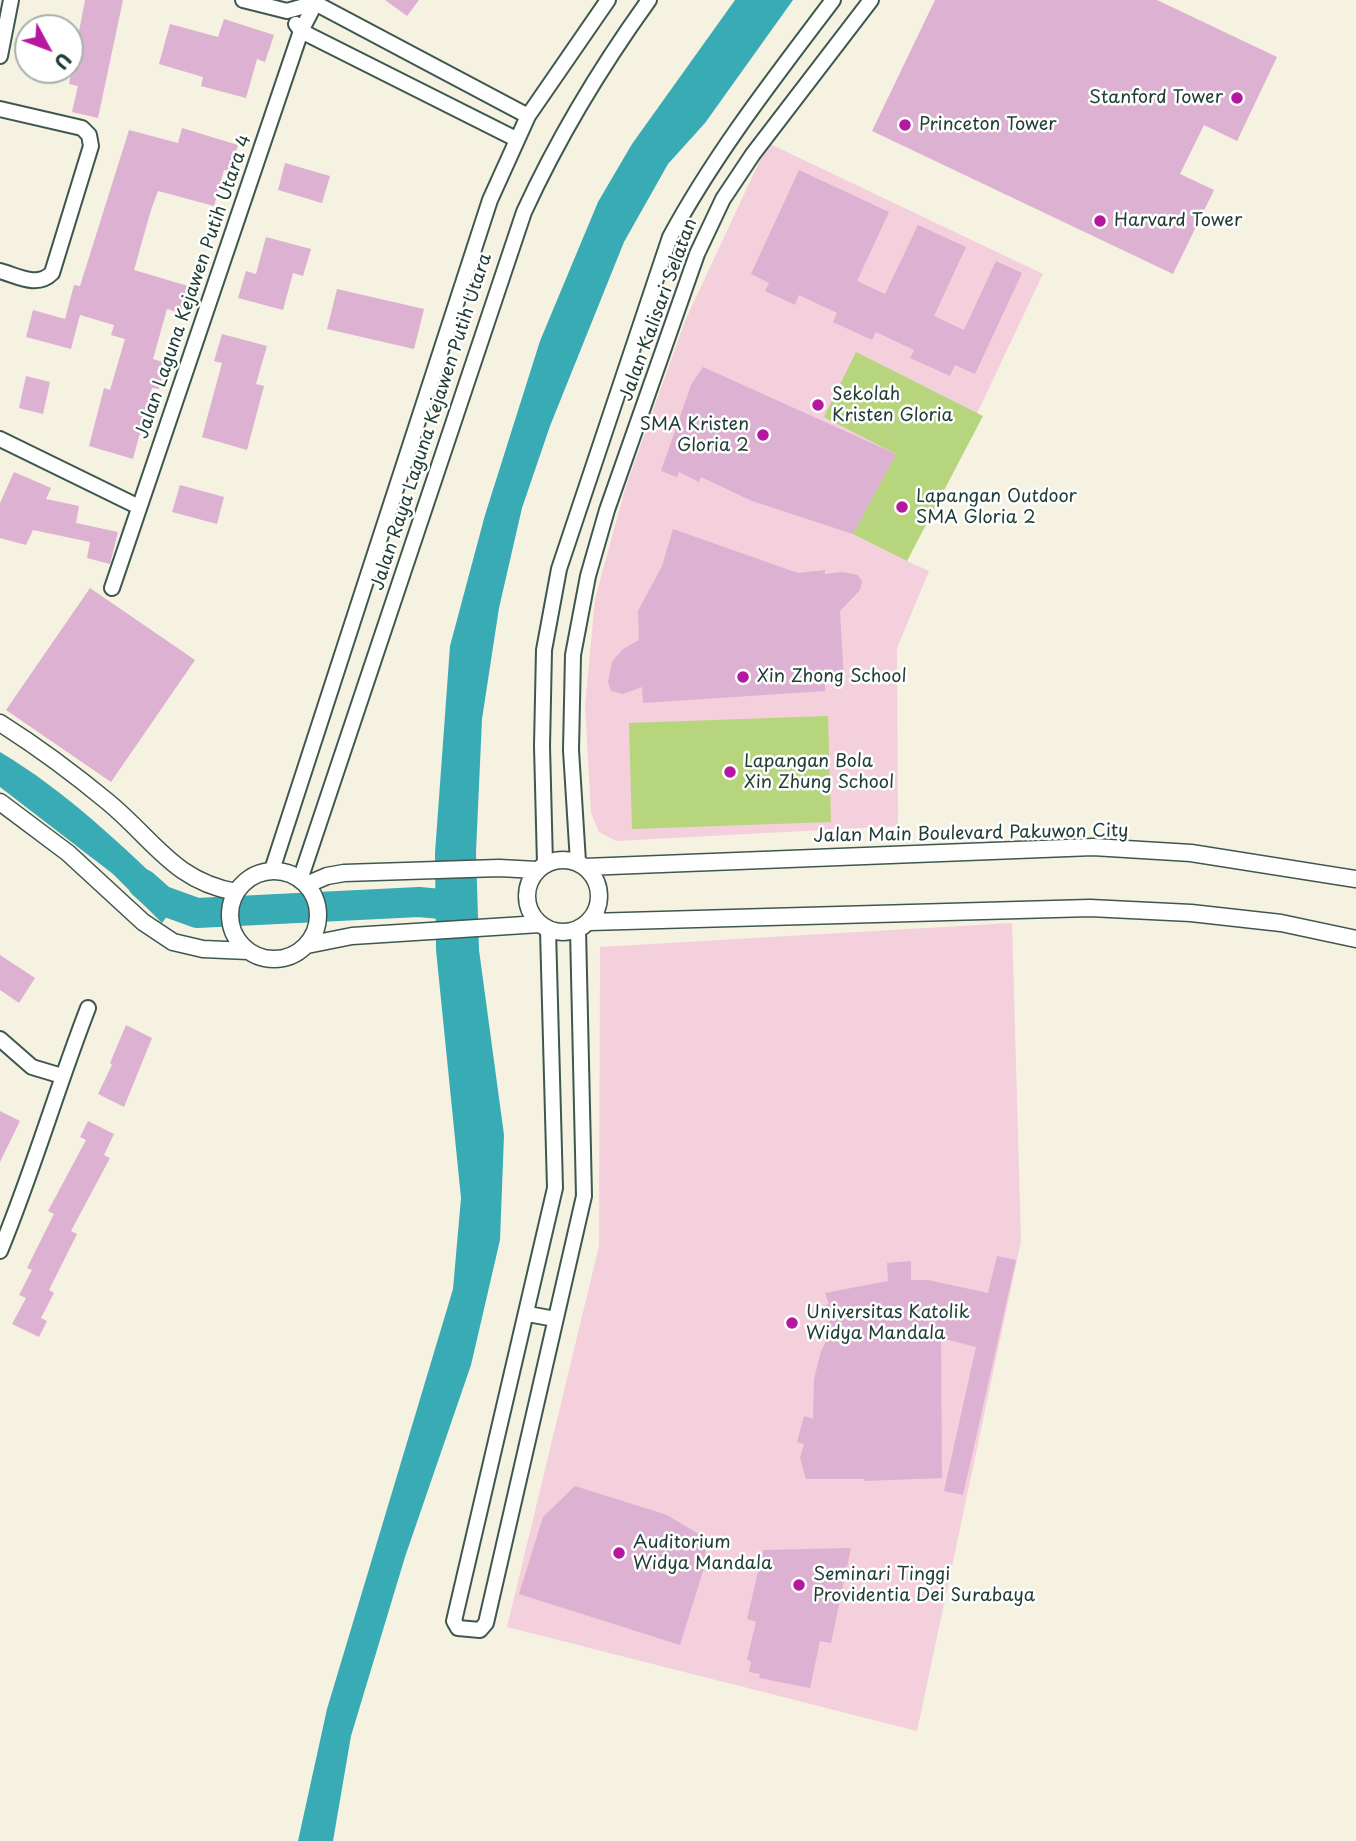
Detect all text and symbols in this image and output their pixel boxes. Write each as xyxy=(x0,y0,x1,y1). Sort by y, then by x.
north arrow xyxy=(14,14,84,84)
text: U xyxy=(48,47,79,76)
place label: Stanford Tower xyxy=(1089,87,1223,109)
marker: Stanford Tower xyxy=(1229,90,1245,106)
place label: Princeton Tower xyxy=(919,114,1057,136)
marker: Princeton Tower xyxy=(897,117,913,133)
street label: Jalan Laguna Kejawen Putih Utara 4 xyxy=(132,132,256,442)
place label: Harvard Tower xyxy=(1114,210,1242,232)
marker: Harvard Tower xyxy=(1092,213,1108,229)
street label: Jalan Kalisari Selatan xyxy=(616,216,702,404)
street label: Jalan Raya Laguna Kejawen Putih Utara xyxy=(367,251,497,593)
place label: Sekolah Kristen Gloria xyxy=(832,384,953,426)
marker: Sekolah Kristen Gloria xyxy=(810,397,826,413)
place label: SMA Kristen Gloria 2 xyxy=(640,414,749,457)
marker: SMA Kristen Gloria 2 xyxy=(755,427,771,443)
place label: Lapangan Outdoor SMA Gloria 2 xyxy=(916,486,1077,528)
marker: Lapangan Outdoor SMA Gloria 2 xyxy=(894,499,910,515)
place label: Xin Zhong School xyxy=(757,666,907,688)
marker: Xin Zhong School xyxy=(735,669,751,685)
place label: Lapangan Bola Xin Zhung School xyxy=(744,751,894,794)
marker: Lapangan Bola Xin Zhung School xyxy=(722,764,738,780)
street label: Jalan Main Boulevard Pakuwon City xyxy=(813,820,1129,848)
place label: Universitas Katolik Widya Mandala xyxy=(806,1302,970,1344)
marker: Universitas Katolik Widya Mandala xyxy=(784,1315,800,1331)
place label: Auditorium Widya Mandala xyxy=(633,1532,772,1574)
marker: Auditorium Widya Mandala xyxy=(611,1545,627,1561)
place label: Seminari Tinggi Providentia Dei Surabaya xyxy=(813,1564,1035,1606)
marker: Seminari Tinggi Providentia Dei Surabaya xyxy=(791,1577,807,1593)

